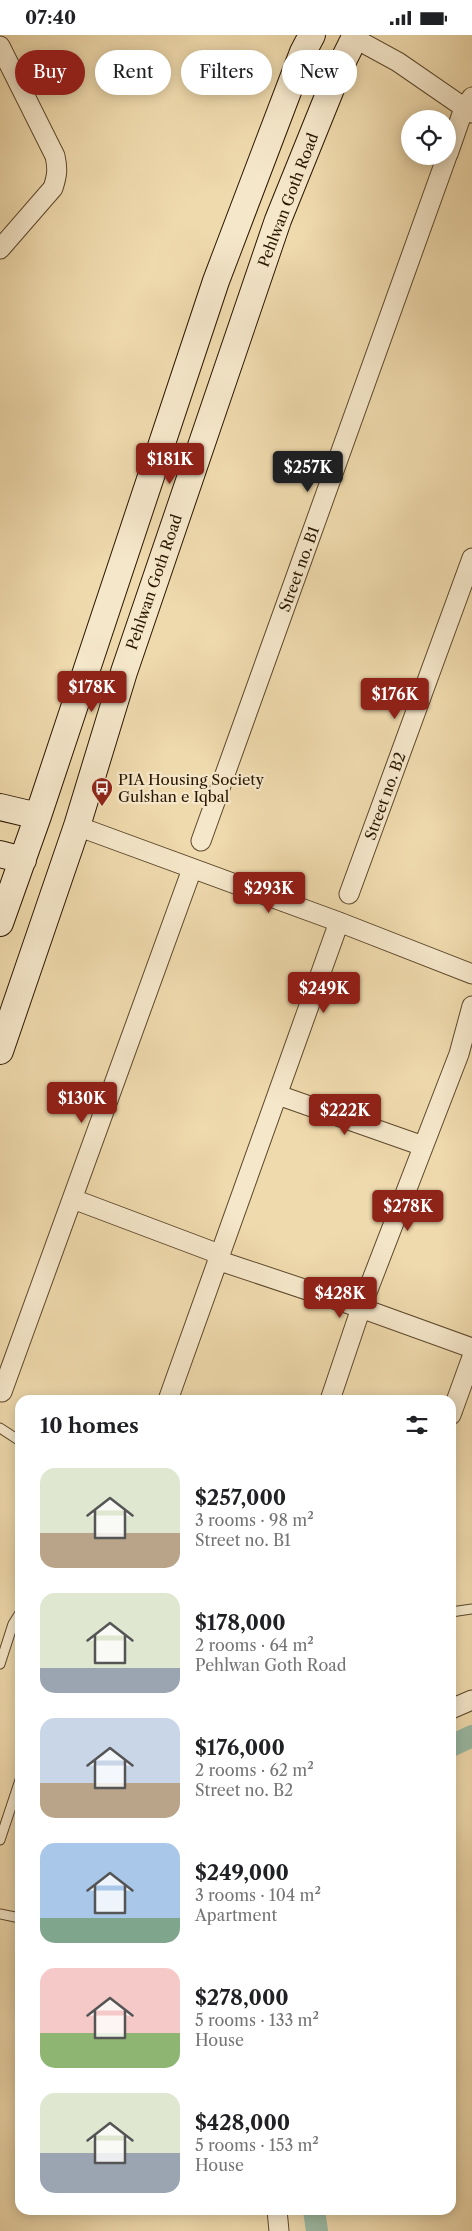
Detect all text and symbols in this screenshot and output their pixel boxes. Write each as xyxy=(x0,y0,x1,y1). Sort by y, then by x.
text: 07:40 xyxy=(25,6,76,29)
chip: Buy xyxy=(15,50,85,95)
chip: Rent xyxy=(95,50,171,95)
chip: Filters xyxy=(181,50,272,95)
chip: New xyxy=(282,50,357,95)
map controls xyxy=(401,110,456,165)
button: locate xyxy=(401,110,456,165)
street label: Pehlwan Goth Road xyxy=(254,130,322,270)
pin: $181K xyxy=(135,443,205,485)
text: $181K xyxy=(147,449,193,469)
pin: $257K xyxy=(273,451,343,493)
text: $257K xyxy=(284,457,332,477)
street label: Pehlwan Goth Road xyxy=(122,512,186,652)
street label: Street no. B1 xyxy=(275,523,324,614)
pin: $178K xyxy=(57,671,127,713)
text: $178K xyxy=(68,677,116,697)
pin: $176K xyxy=(360,677,430,720)
text: $176K xyxy=(372,684,418,704)
street label: Street no. B2 xyxy=(360,749,410,843)
place label: PIA Housing Society Gulshan e Iqbal xyxy=(118,770,265,806)
bus stop icon: PIA Housing Society Gulshan e Iqbal xyxy=(90,776,114,807)
pin: $293K xyxy=(234,871,304,914)
text: $293K xyxy=(244,878,294,898)
pin: $249K xyxy=(289,971,359,1014)
text: $249K xyxy=(299,978,349,998)
pin: $130K xyxy=(47,1081,117,1124)
text: $130K xyxy=(58,1088,106,1108)
pin: $222K xyxy=(310,1093,380,1136)
text: $222K xyxy=(320,1100,370,1120)
pin: $278K xyxy=(373,1189,443,1232)
text: $278K xyxy=(383,1196,433,1216)
pin: $428K xyxy=(305,1277,375,1319)
text: $428K xyxy=(315,1283,365,1303)
icon: filters xyxy=(403,1411,431,1439)
text: 10 homes xyxy=(40,1413,139,1438)
text: $257,000 xyxy=(195,1485,286,1510)
icon: home xyxy=(80,1488,140,1548)
text: 3 rooms · 98 m² xyxy=(195,1510,314,1530)
text: Street no. B1 xyxy=(195,1530,291,1550)
text: $178,000 xyxy=(195,1610,286,1635)
icon: home xyxy=(80,1613,140,1673)
text: 2 rooms · 64 m² xyxy=(195,1635,314,1655)
text: Pehlwan Goth Road xyxy=(195,1655,346,1675)
text: $176,000 xyxy=(195,1735,285,1760)
icon: home xyxy=(80,1738,140,1798)
text: 2 rooms · 62 m² xyxy=(195,1760,314,1780)
text: Street no. B2 xyxy=(195,1780,293,1800)
text: $249,000 xyxy=(195,1860,289,1885)
icon: home xyxy=(80,1863,140,1923)
text: 3 rooms · 104 m² xyxy=(195,1885,321,1905)
text: Apartment xyxy=(195,1905,277,1925)
text: $278,000 xyxy=(195,1985,289,2010)
icon: home xyxy=(80,1988,140,2048)
text: 5 rooms · 133 m² xyxy=(195,2010,319,2030)
text: House xyxy=(195,2030,244,2050)
text: $428,000 xyxy=(195,2110,290,2135)
icon: home xyxy=(80,2113,140,2173)
text: 5 rooms · 153 m² xyxy=(195,2135,319,2155)
text: House xyxy=(195,2155,244,2175)

